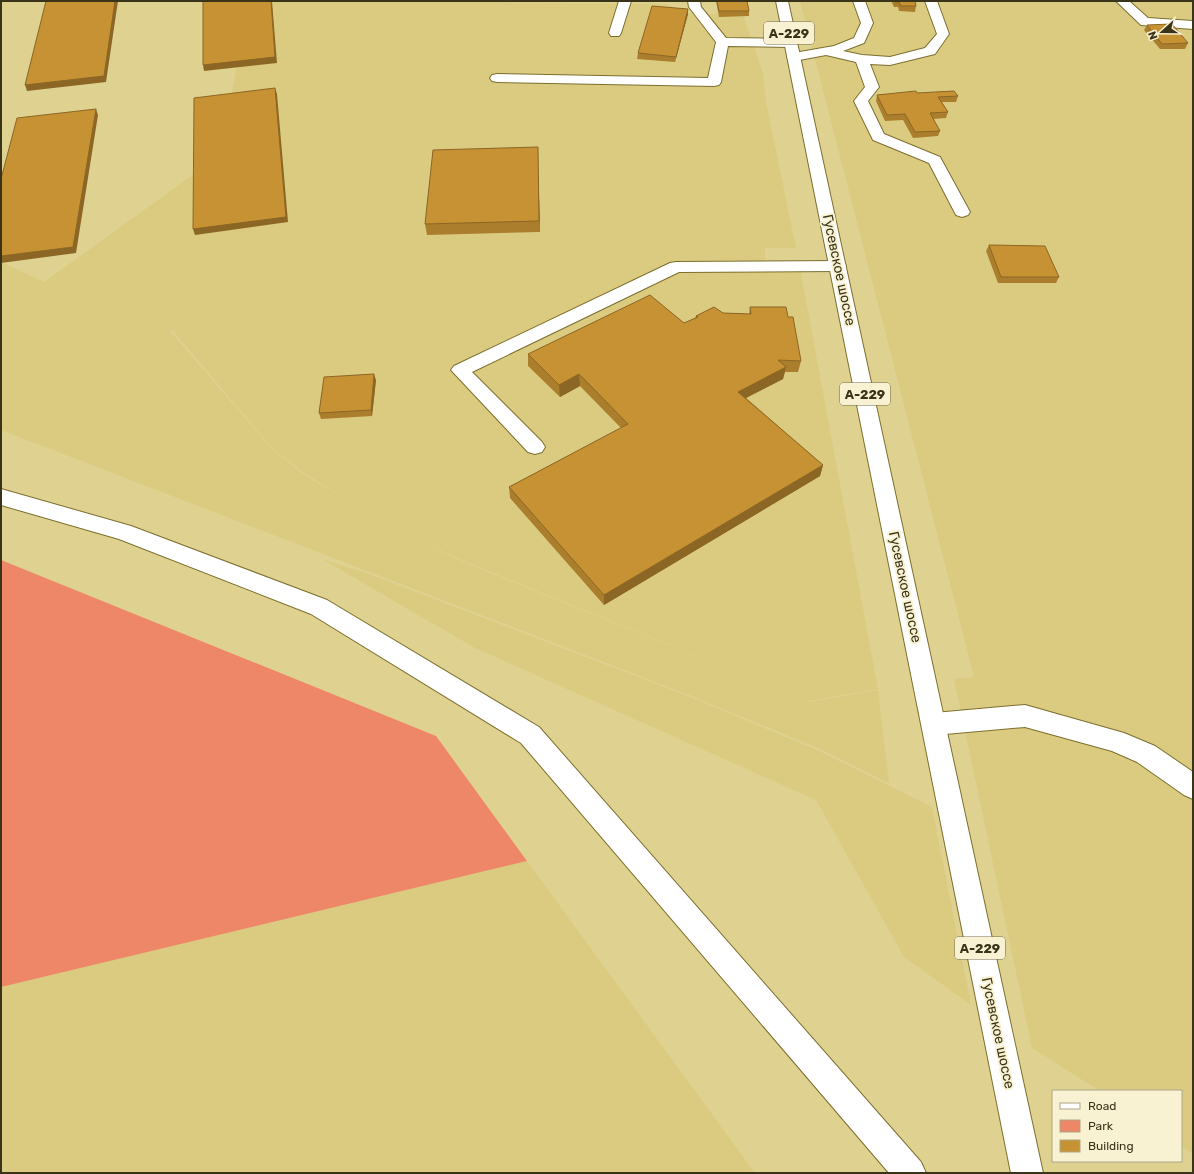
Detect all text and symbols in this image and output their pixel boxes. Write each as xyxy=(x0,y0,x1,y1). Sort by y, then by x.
north arrow xyxy=(1142,12,1182,52)
road number: А-229 xyxy=(764,22,814,44)
text: N xyxy=(1146,29,1161,41)
street label: Гусевское шоссе xyxy=(819,213,859,327)
road number: А-229 xyxy=(840,383,890,405)
street label: Гусевское шоссе xyxy=(885,530,925,644)
road number: А-229 xyxy=(955,937,1005,959)
street label: Гусевское шоссе xyxy=(978,976,1018,1090)
legend xyxy=(1052,1090,1182,1162)
text: Road xyxy=(1088,1099,1116,1113)
text: Park xyxy=(1088,1119,1114,1133)
text: Building xyxy=(1088,1139,1134,1153)

